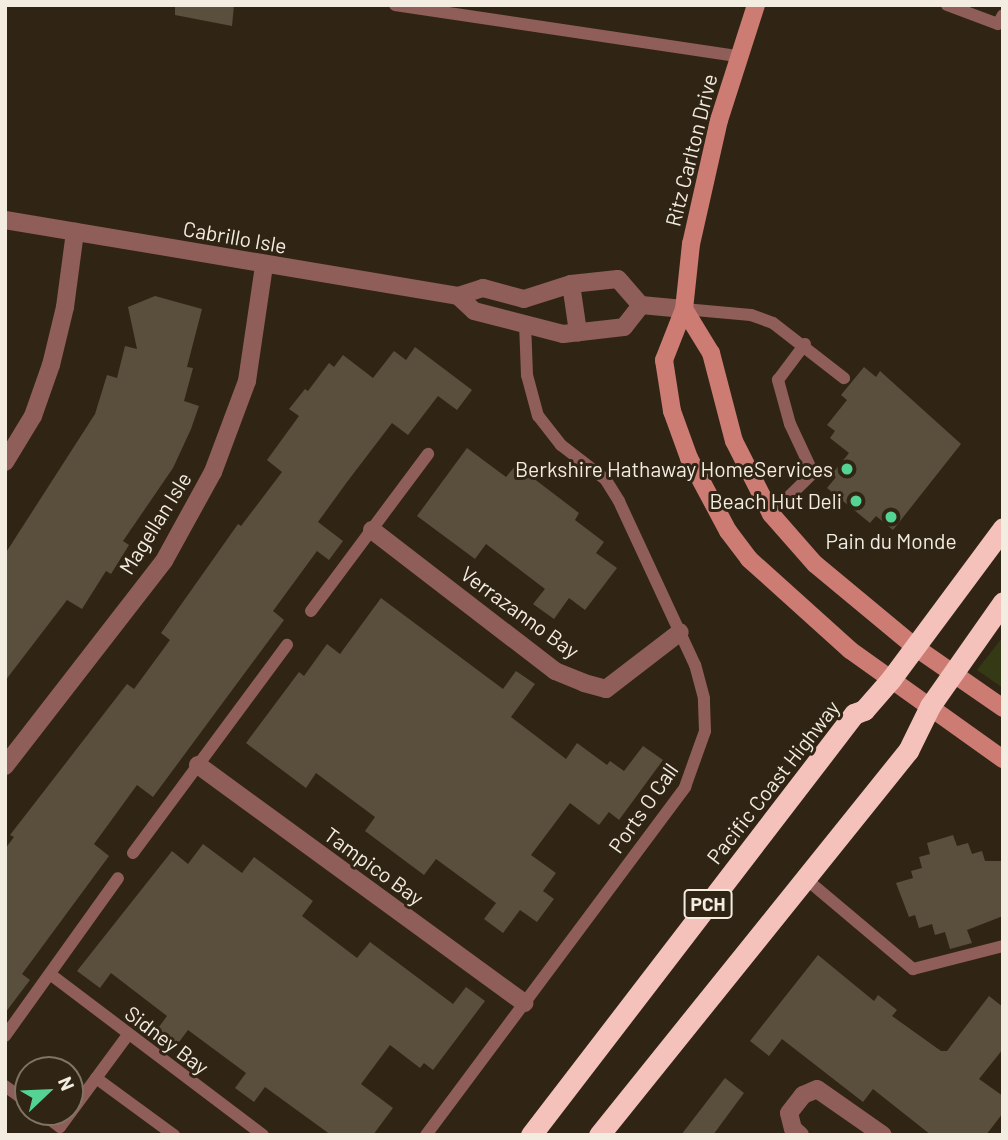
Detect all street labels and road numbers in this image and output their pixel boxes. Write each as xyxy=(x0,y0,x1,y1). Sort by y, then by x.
street label: Ritz Carlton Drive xyxy=(660,71,722,229)
street label: Cabrillo Isle xyxy=(181,216,289,258)
street label: Magellan Isle xyxy=(114,467,196,579)
street label: Verrazanno Bay xyxy=(456,561,584,663)
street label: Pacific Coast Highway xyxy=(701,695,845,869)
street label: Ports O Call xyxy=(603,758,683,858)
street label: Tampico Bay xyxy=(319,822,429,910)
road number: PCH xyxy=(684,888,732,920)
street label: Sidney Bay xyxy=(120,1000,214,1080)

